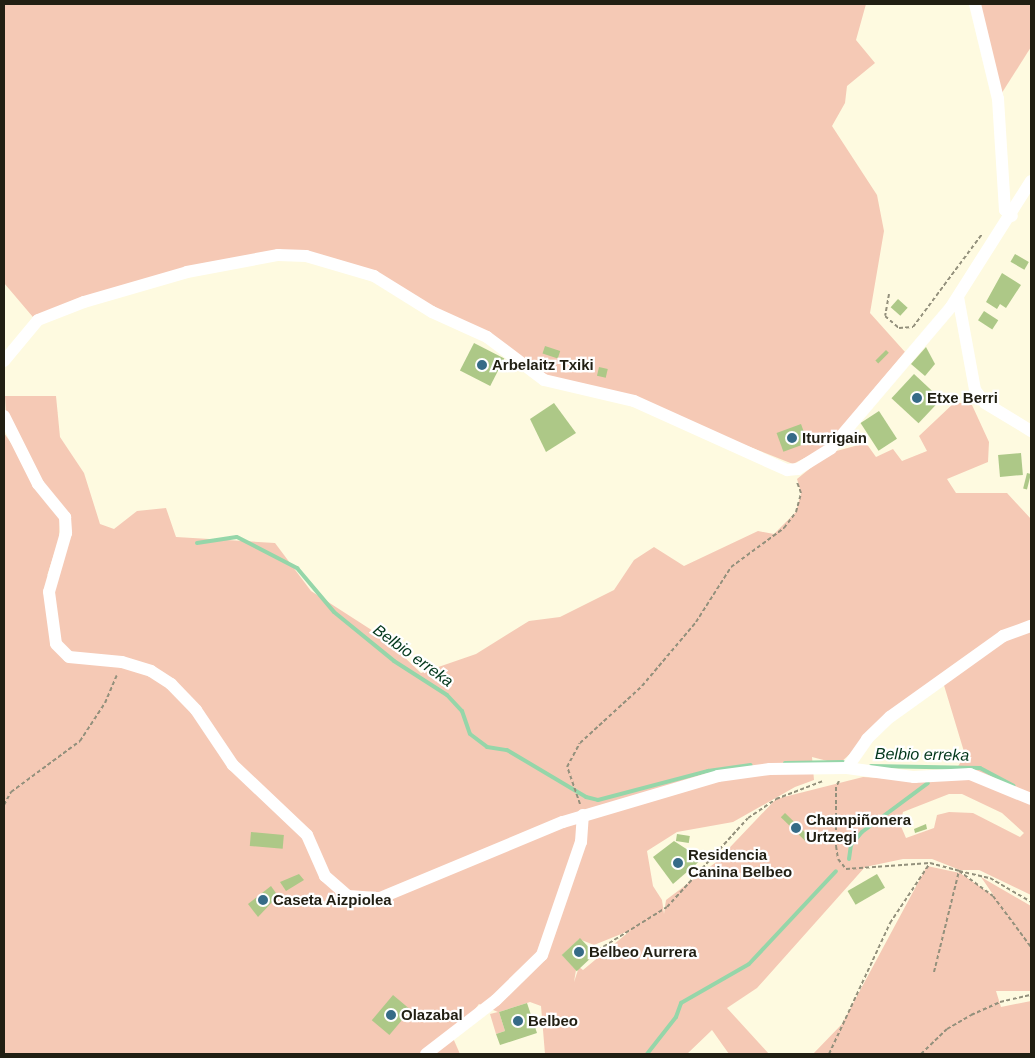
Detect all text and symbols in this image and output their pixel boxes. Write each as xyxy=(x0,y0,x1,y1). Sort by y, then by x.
place label: Arbelaitz Txiki xyxy=(492,356,594,374)
marker: Arbelaitz Txiki xyxy=(476,359,488,371)
place label: Etxe Berri xyxy=(927,389,998,407)
marker: Etxe Berri xyxy=(911,392,923,404)
place label: Iturrigain xyxy=(802,429,867,447)
marker: Iturrigain xyxy=(786,432,798,444)
water label: Belbio erreka xyxy=(369,621,457,691)
water label: Belbio erreka xyxy=(875,745,969,765)
place label: Champiñonera Urtzegi xyxy=(806,810,911,845)
marker: Champiñonera Urtzegi xyxy=(790,822,802,834)
place label: Residencia Canina Belbeo xyxy=(688,845,792,880)
marker: Residencia Canina Belbeo xyxy=(672,857,684,869)
place label: Caseta Aizpiolea xyxy=(273,891,392,909)
marker: Caseta Aizpiolea xyxy=(257,894,269,906)
place label: Belbeo Aurrera xyxy=(589,943,697,961)
marker: Belbeo Aurrera xyxy=(573,946,585,958)
place label: Olazabal xyxy=(401,1006,463,1024)
marker: Olazabal xyxy=(385,1009,397,1021)
place label: Belbeo xyxy=(528,1012,578,1030)
marker: Belbeo xyxy=(512,1015,524,1027)

